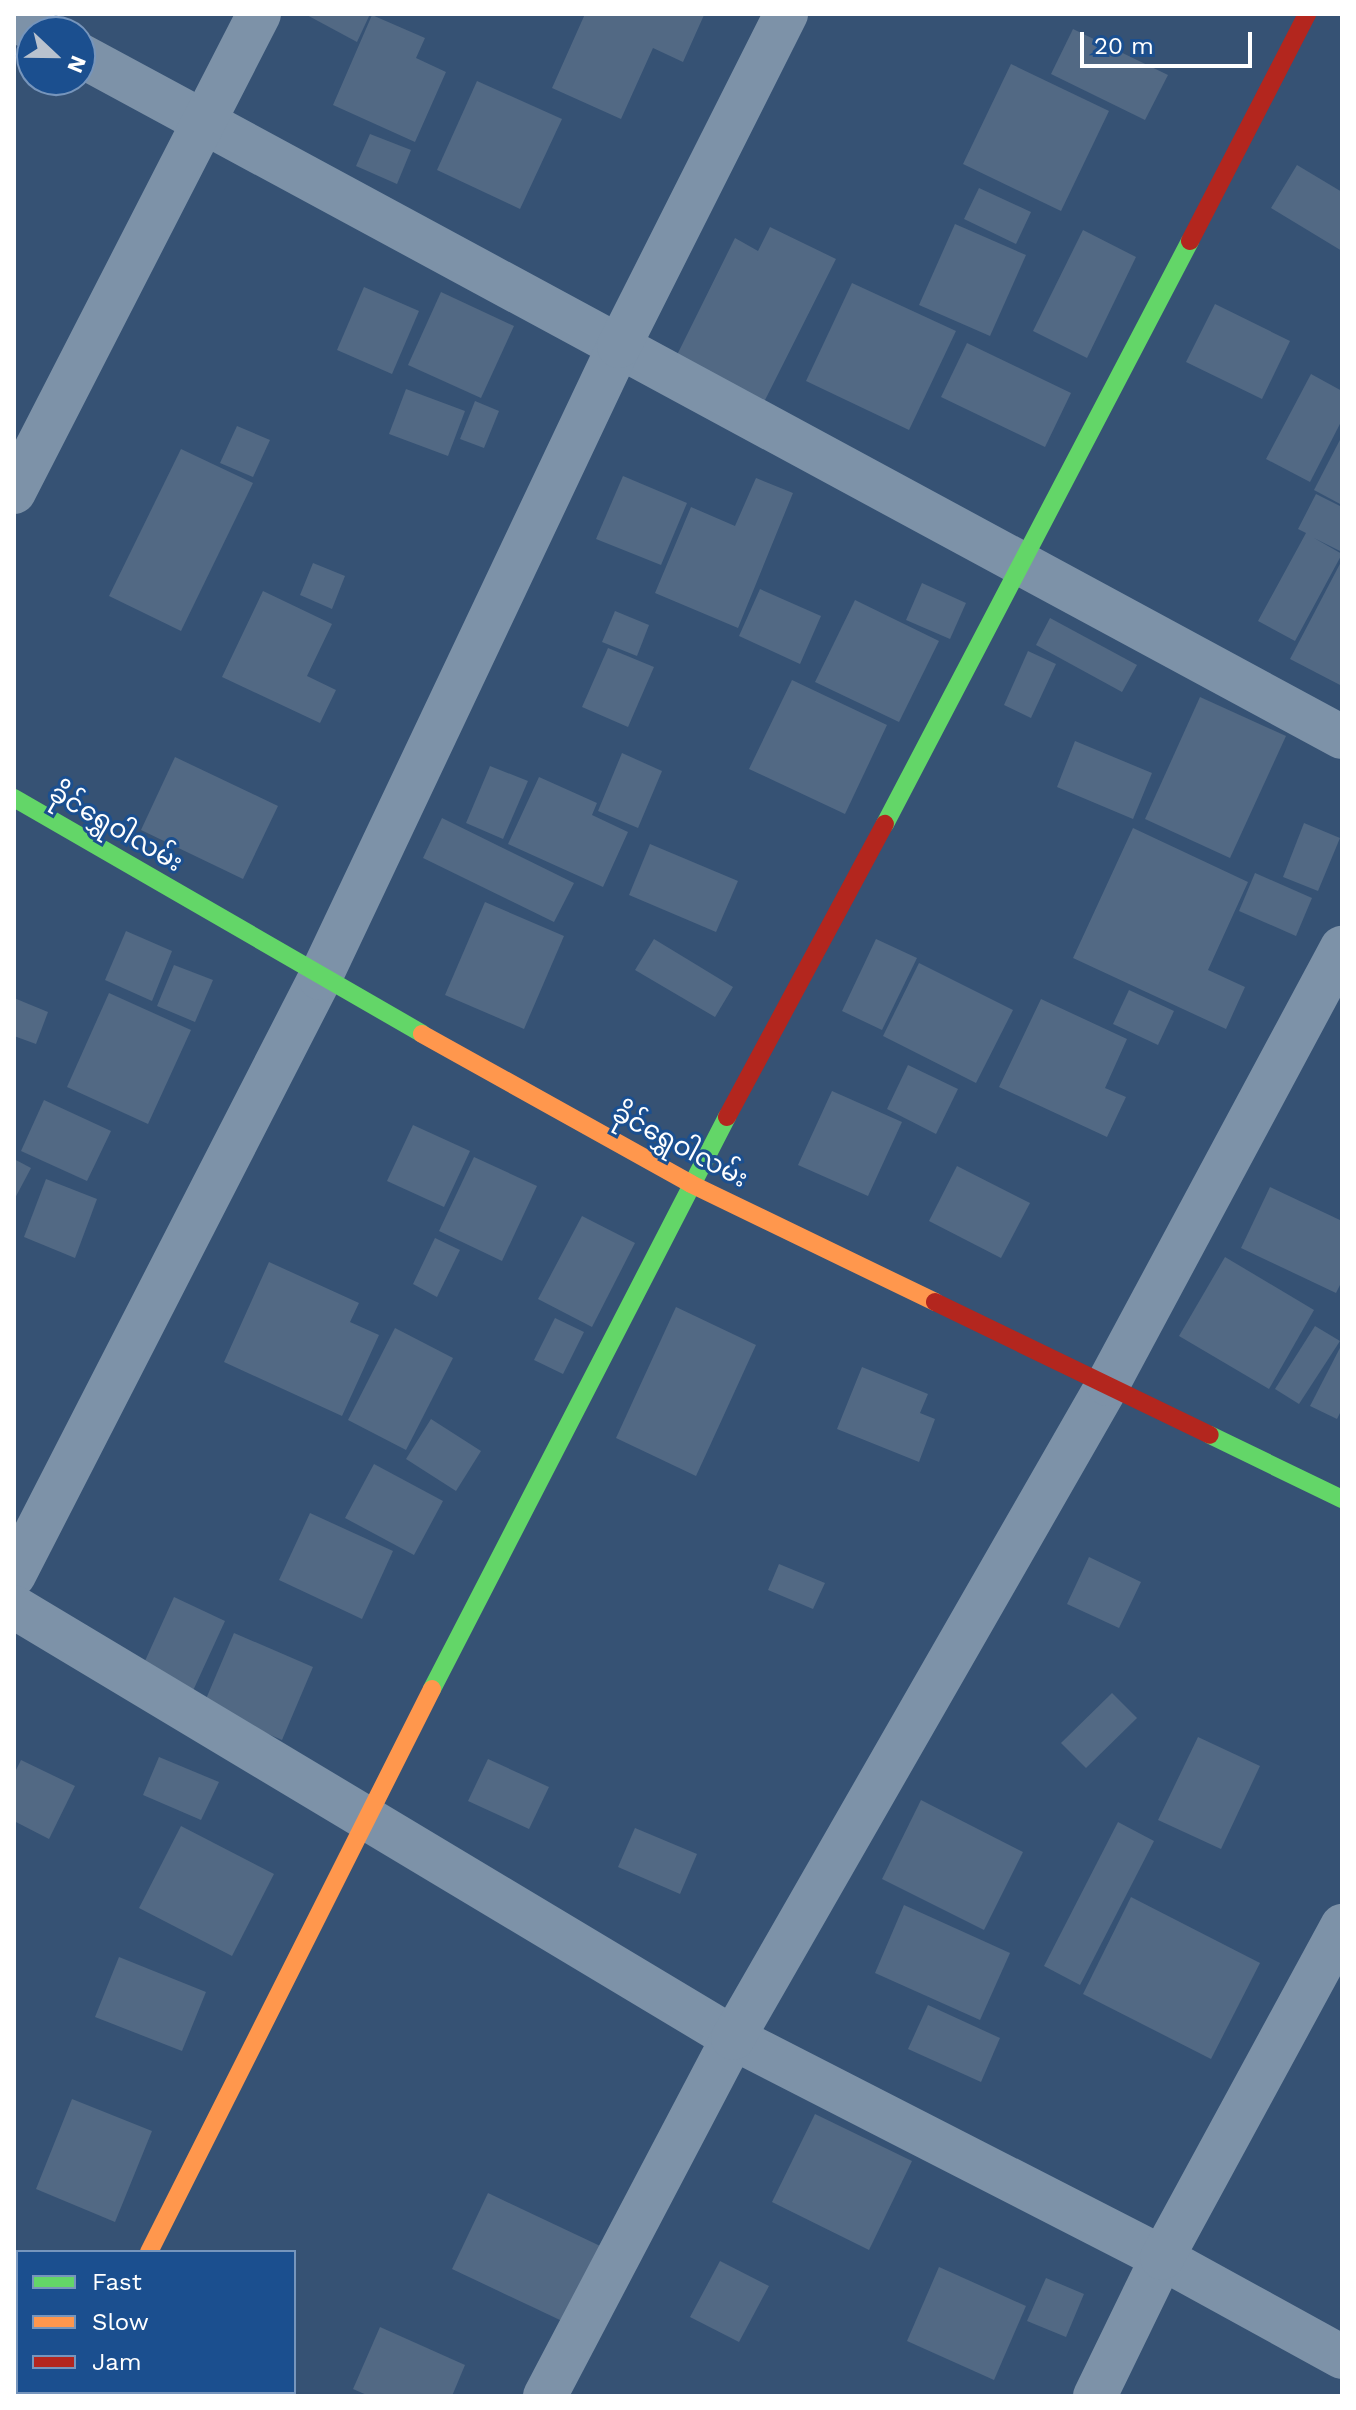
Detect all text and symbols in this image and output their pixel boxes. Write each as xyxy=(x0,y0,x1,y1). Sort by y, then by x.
north arrow xyxy=(16,16,96,96)
scale bar xyxy=(1084,16,1256,66)
text: 20 m xyxy=(1094,32,1154,60)
text: N xyxy=(62,52,92,77)
street label: ခိုင်ရွှေဝါလမ်း xyxy=(44,777,188,879)
street label: ခိုင်ရွှေဝါလမ်း xyxy=(607,1097,753,1195)
legend xyxy=(16,2250,296,2394)
text: Fast xyxy=(92,2268,142,2296)
text: Slow xyxy=(92,2308,149,2336)
text: Jam xyxy=(92,2348,142,2376)

